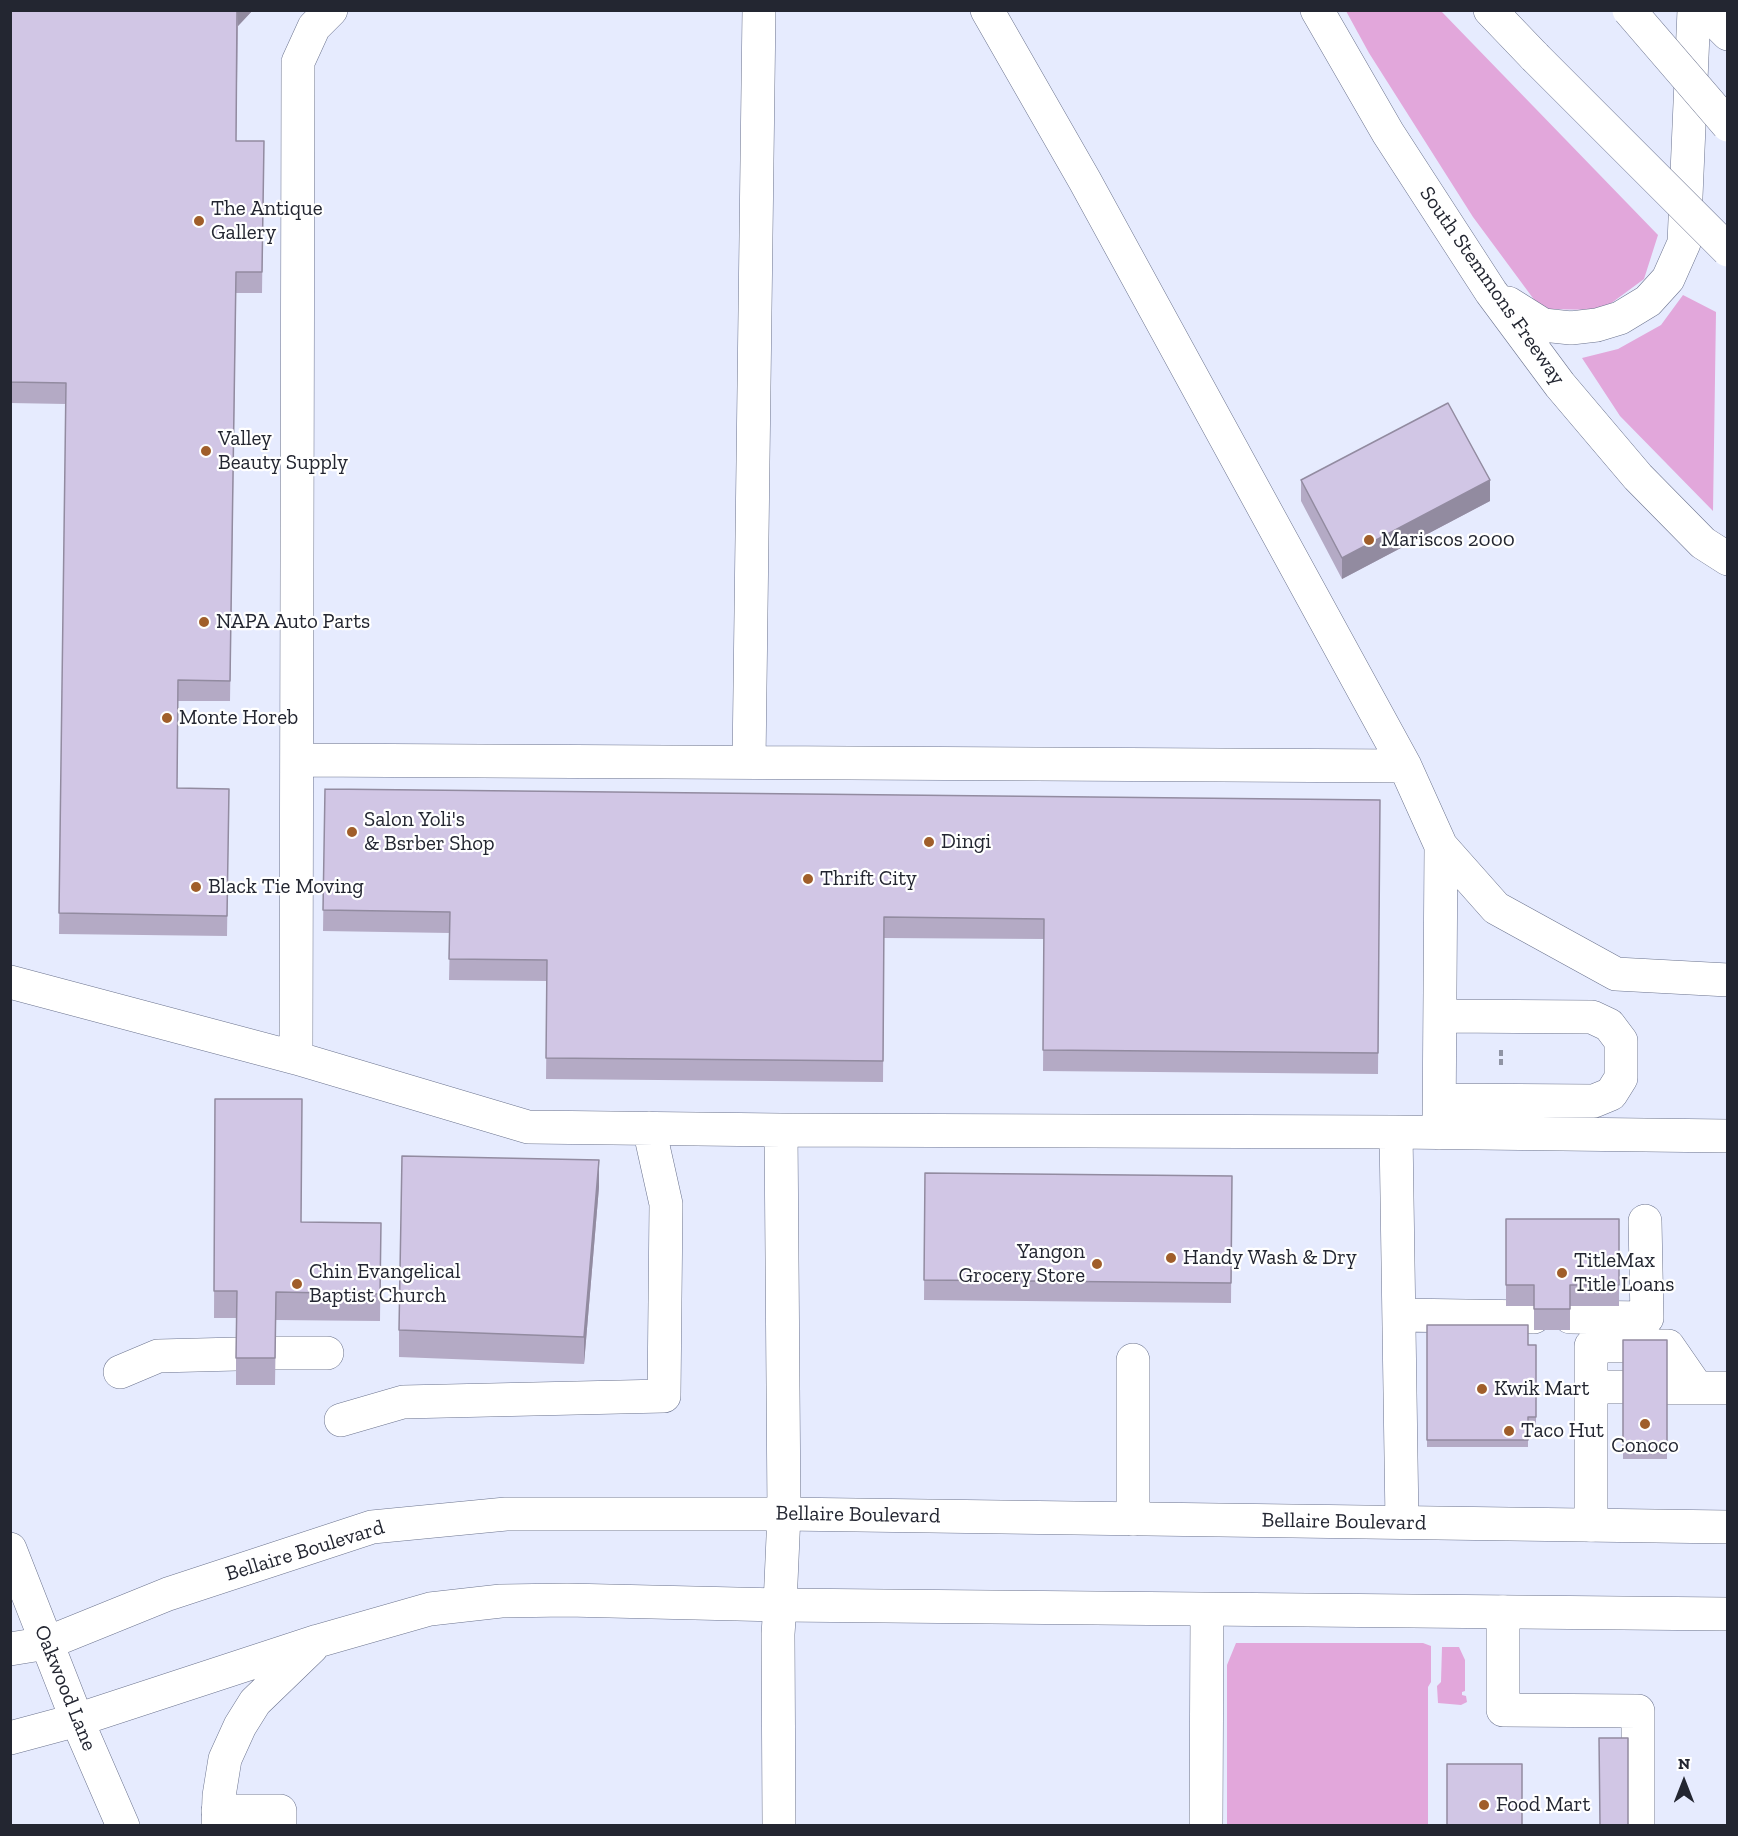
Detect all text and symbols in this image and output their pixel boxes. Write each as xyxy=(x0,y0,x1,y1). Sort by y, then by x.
street label: South Stemmons Freeway xyxy=(1414,182,1570,390)
place label: The Antique Gallery xyxy=(211,196,323,246)
marker: The Antique Gallery xyxy=(192,214,206,228)
place label: Valley Beauty Supply xyxy=(218,426,348,476)
marker: Valley Beauty Supply xyxy=(199,444,213,458)
place label: Mariscos 2000 xyxy=(1381,527,1515,553)
marker: Mariscos 2000 xyxy=(1362,533,1376,547)
place label: NAPA Auto Parts xyxy=(216,609,370,635)
marker: NAPA Auto Parts xyxy=(197,615,211,629)
place label: Monte Horeb xyxy=(179,705,298,731)
marker: Monte Horeb xyxy=(160,711,174,725)
place label: Salon Yoli's & Bsrber Shop xyxy=(364,807,495,857)
marker: Salon Yoli's & Bsrber Shop xyxy=(345,825,359,839)
place label: Dingi xyxy=(941,829,991,855)
marker: Dingi xyxy=(922,835,936,849)
place label: Thrift City xyxy=(820,866,917,892)
marker: Thrift City xyxy=(801,872,815,886)
place label: Black Tie Moving xyxy=(208,874,364,900)
marker: Black Tie Moving xyxy=(189,880,203,894)
place label: Yangon Grocery Store xyxy=(959,1239,1085,1289)
place label: Handy Wash & Dry xyxy=(1183,1245,1357,1271)
place label: TitleMax Title Loans xyxy=(1574,1248,1675,1298)
marker: Handy Wash & Dry xyxy=(1164,1251,1178,1265)
marker: Yangon Grocery Store xyxy=(1090,1257,1104,1271)
place label: Chin Evangelical Baptist Church xyxy=(309,1259,460,1309)
marker: TitleMax Title Loans xyxy=(1555,1266,1569,1280)
marker: Chin Evangelical Baptist Church xyxy=(290,1277,304,1291)
place label: Kwik Mart xyxy=(1494,1376,1589,1402)
marker: Kwik Mart xyxy=(1475,1382,1489,1396)
marker: Conoco xyxy=(1638,1417,1652,1431)
place label: Taco Hut xyxy=(1521,1418,1604,1444)
marker: Taco Hut xyxy=(1502,1424,1516,1438)
place label: Conoco xyxy=(1611,1433,1679,1459)
street label: Bellaire Boulevard xyxy=(775,1501,941,1529)
street label: Bellaire Boulevard xyxy=(1261,1508,1427,1536)
street label: Bellaire Boulevard xyxy=(223,1515,387,1587)
street label: Oakwood Lane xyxy=(28,1621,102,1755)
north arrow xyxy=(1654,1752,1714,1812)
text: N xyxy=(1678,1754,1690,1773)
place label: Food Mart xyxy=(1496,1792,1590,1818)
marker: Food Mart xyxy=(1477,1798,1491,1812)

